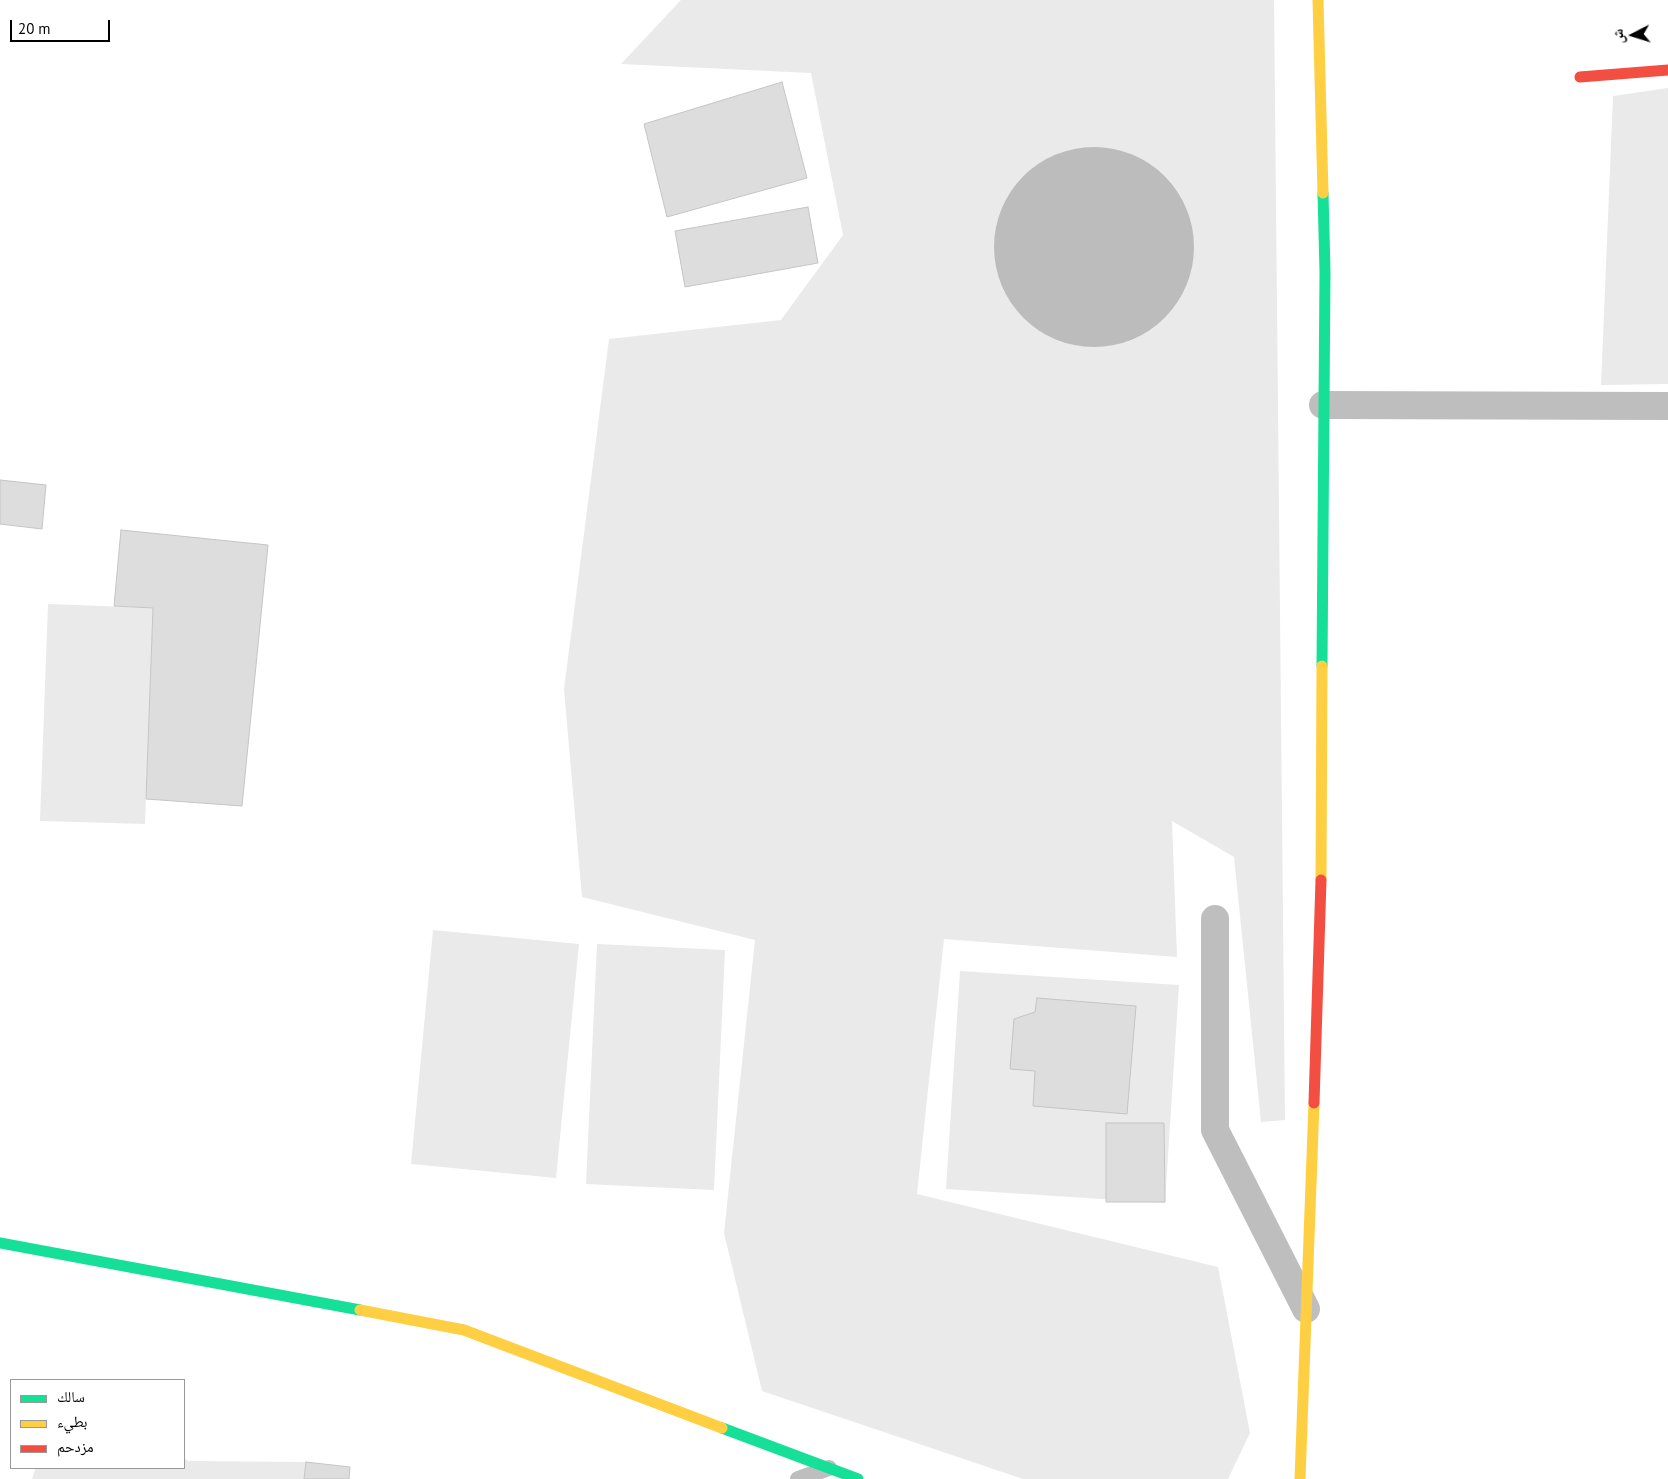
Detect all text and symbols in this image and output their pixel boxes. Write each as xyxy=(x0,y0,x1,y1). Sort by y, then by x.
scale bar xyxy=(12,10,112,42)
north arrow xyxy=(1608,10,1658,60)
text: 20 m xyxy=(18,19,51,38)
text: ش xyxy=(1608,28,1628,45)
legend xyxy=(10,1379,185,1469)
text: سالك xyxy=(57,1387,85,1406)
text: بطيء xyxy=(57,1412,87,1431)
text: مزدحم xyxy=(57,1437,94,1456)

